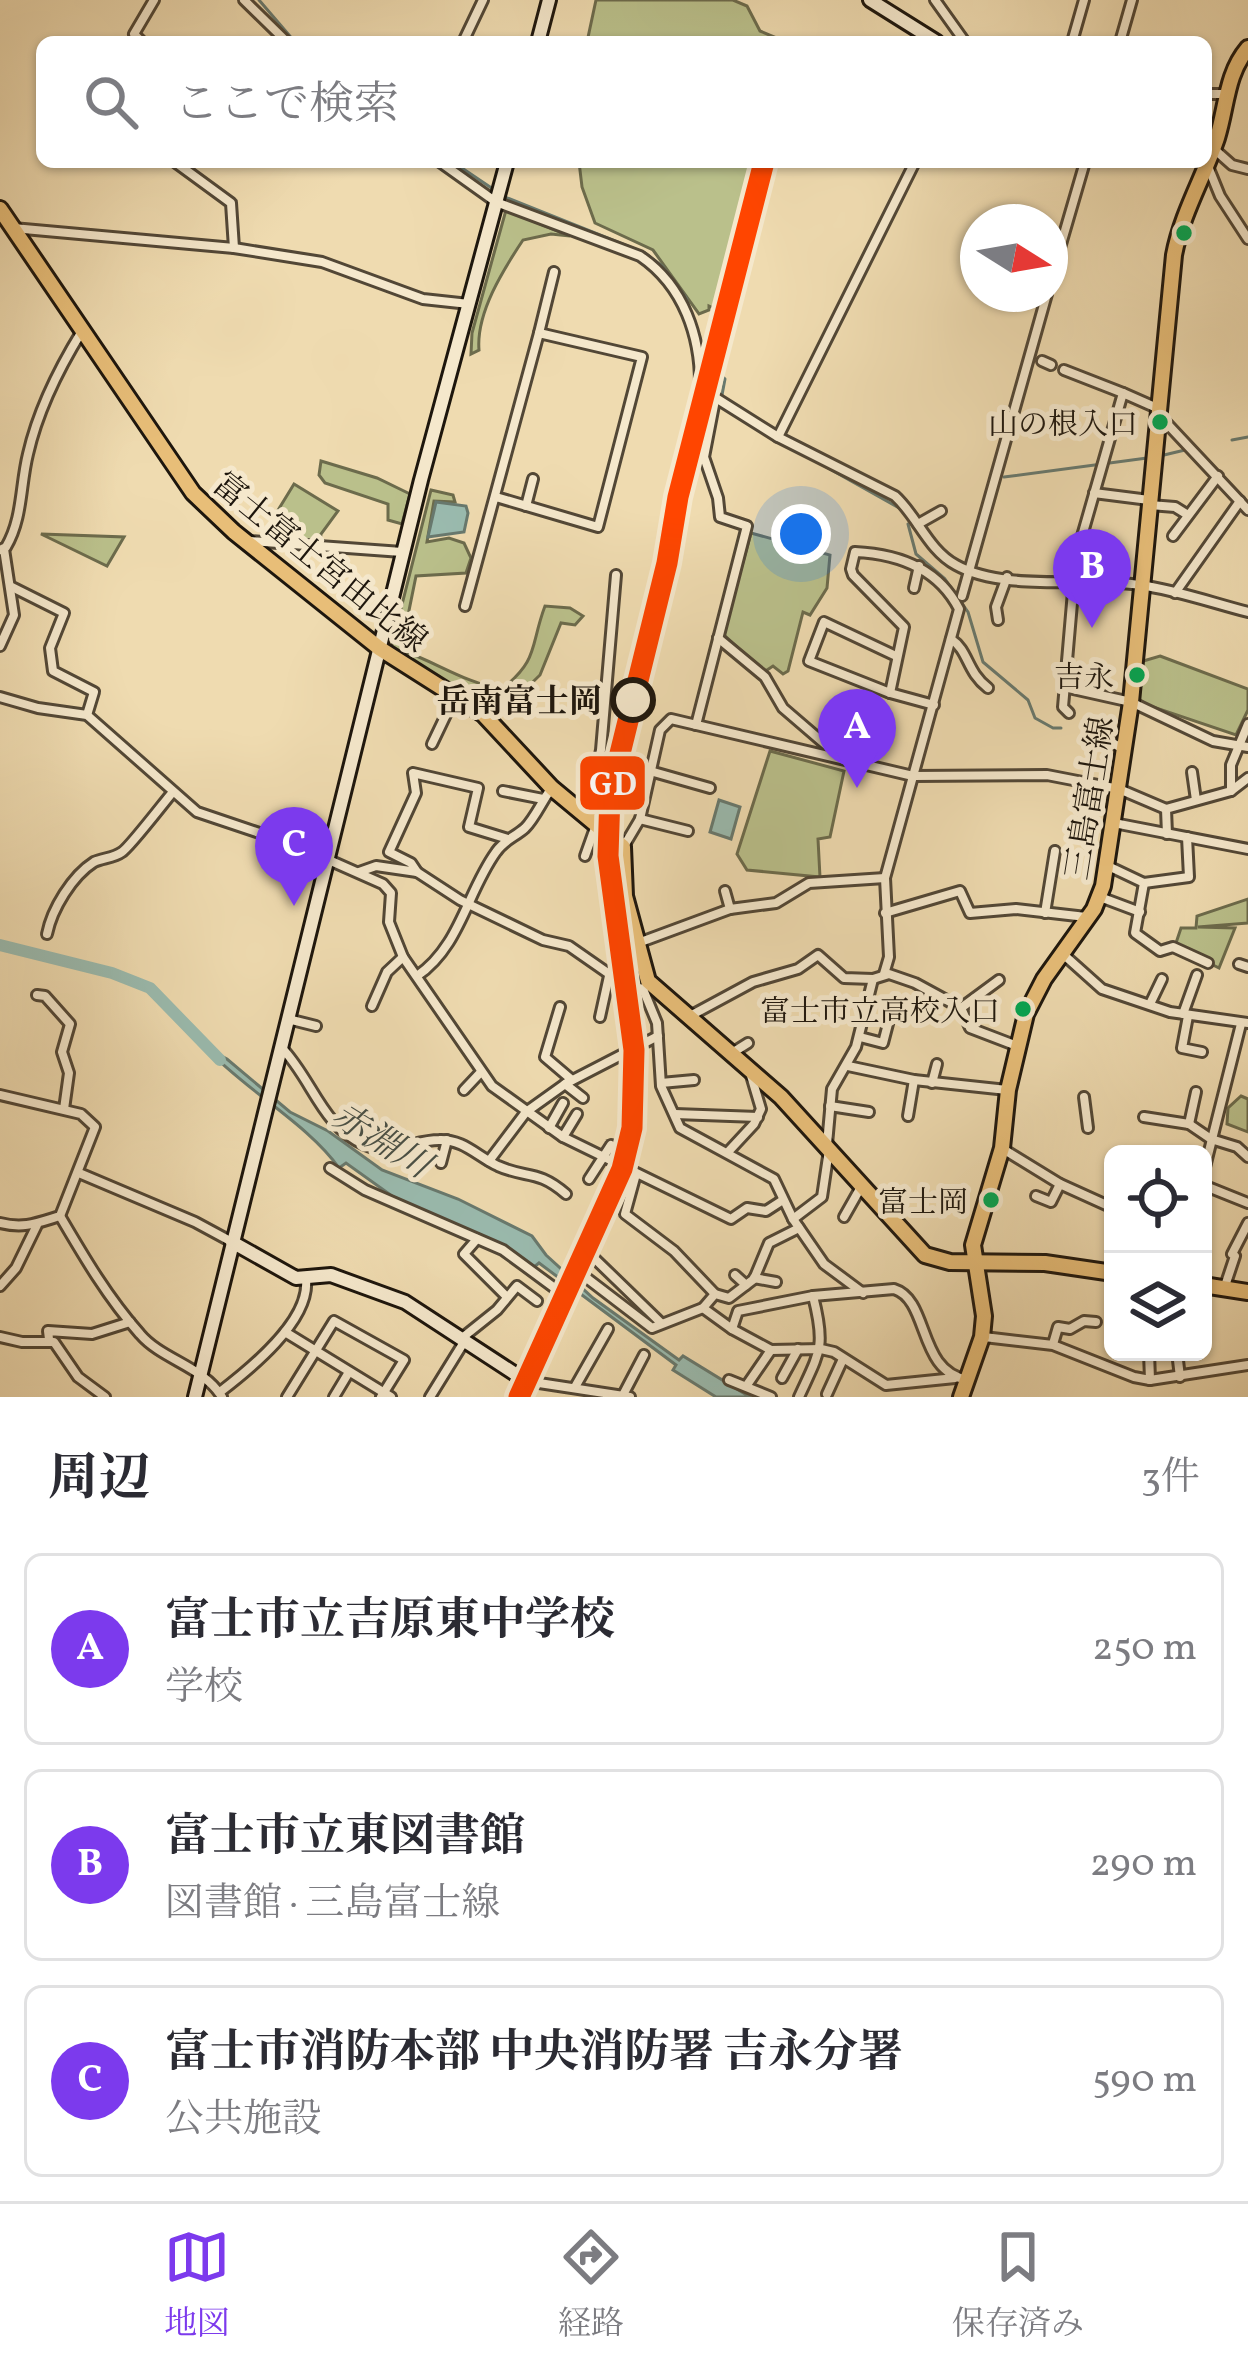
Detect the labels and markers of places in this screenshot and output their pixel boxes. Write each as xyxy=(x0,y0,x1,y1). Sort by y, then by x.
unlabelled marker xyxy=(1173,222,1195,244)
place label: 山の根入口 xyxy=(988,405,1138,447)
marker: 山の根入口 xyxy=(1149,411,1171,433)
pin: B xyxy=(1053,529,1131,628)
place label: 吉永 xyxy=(1054,658,1114,700)
marker: 吉永 xyxy=(1126,664,1148,686)
marker: 岳南富士岡 xyxy=(612,679,654,721)
place label: 岳南富士岡 xyxy=(437,681,602,727)
pin: A xyxy=(818,689,896,788)
pin: C xyxy=(255,807,333,906)
place label: 富士市立高校入口 xyxy=(760,992,1000,1034)
marker: 富士市立高校入口 xyxy=(1012,998,1034,1020)
place label: 富士岡 xyxy=(878,1183,968,1225)
marker: 富士岡 xyxy=(980,1189,1002,1211)

